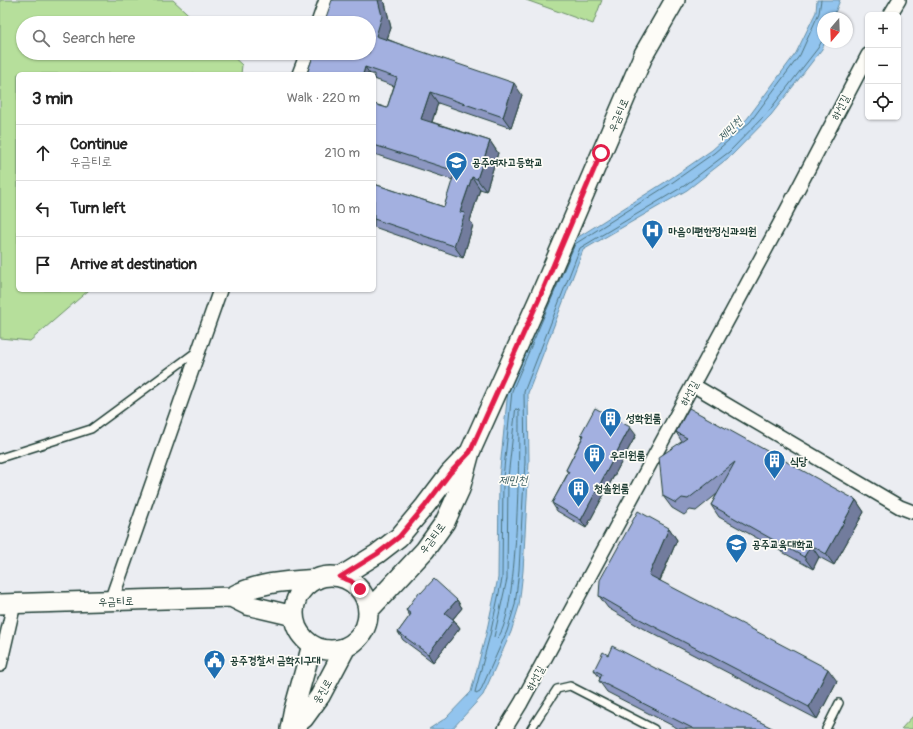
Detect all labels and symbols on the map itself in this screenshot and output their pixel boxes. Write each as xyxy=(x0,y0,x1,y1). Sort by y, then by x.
north arrow xyxy=(817,12,853,48)
street label: 하선길 xyxy=(829,92,852,122)
street label: 우금티로 xyxy=(606,96,631,134)
water label: 제민천 xyxy=(715,113,747,145)
route start xyxy=(592,144,610,162)
school or university icon: 공주여자고등학교 xyxy=(443,149,469,182)
place label: 공주여자고등학교 xyxy=(472,156,543,169)
hospital icon: 마음이편한정신과의원 xyxy=(639,218,665,251)
place label: 마음이편한정신과의원 xyxy=(668,225,757,238)
street label: 하선길 xyxy=(677,378,701,408)
building icon: 성학원룸 xyxy=(598,405,624,438)
place label: 성학원룸 xyxy=(626,412,662,425)
building icon: 우리원룸 xyxy=(581,442,607,475)
building icon: 식당 xyxy=(762,448,788,481)
place label: 우리원룸 xyxy=(610,449,646,462)
place label: 식당 xyxy=(790,455,808,468)
water label: 제민천 xyxy=(499,473,529,488)
building icon: 청솔원룸 xyxy=(565,475,591,508)
place label: 청솔원룸 xyxy=(594,482,630,495)
street label: 우금티로 xyxy=(417,520,448,556)
school or university icon: 공주교육대학교 xyxy=(724,531,750,564)
place label: 공주교육대학교 xyxy=(752,538,814,551)
route end xyxy=(351,580,369,598)
street label: 우금티로 xyxy=(98,594,134,609)
public building icon: 공주경찰서 금학지구대 xyxy=(201,647,227,680)
place label: 공주경찰서 금학지구대 xyxy=(230,654,321,667)
street label: 하선길 xyxy=(523,663,547,693)
street label: 웅진로 xyxy=(310,676,335,706)

